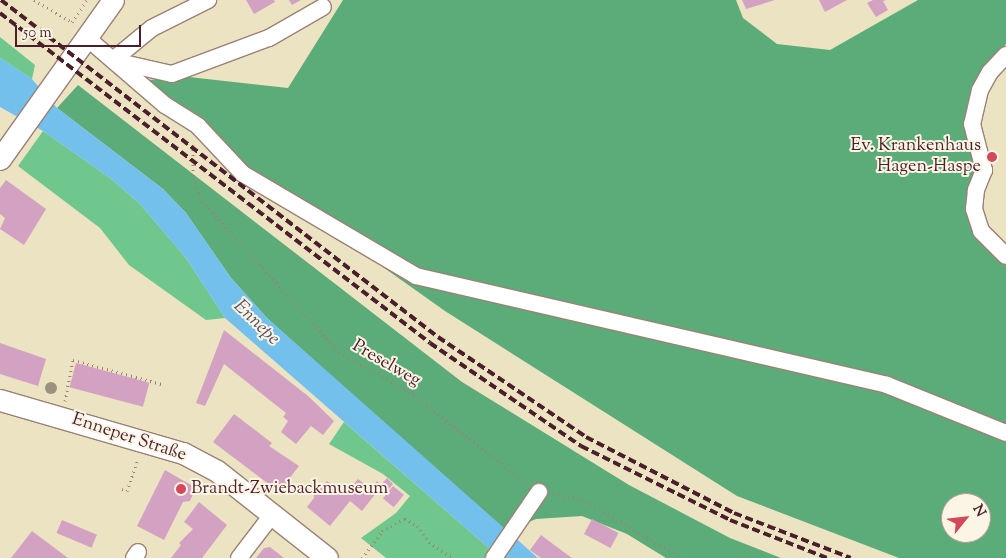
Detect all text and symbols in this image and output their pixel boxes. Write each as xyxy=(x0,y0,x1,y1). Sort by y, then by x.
scale bar xyxy=(18,15,144,47)
text: 50 m xyxy=(23,23,52,44)
place label: Ev. Krankenhaus Hagen-Haspe xyxy=(850,136,981,178)
marker: Ev. Krankenhaus Hagen-Haspe xyxy=(985,150,999,164)
water label: Ennepe xyxy=(228,295,284,351)
street label: Preselweg xyxy=(348,336,424,392)
street label: Enneper Straße xyxy=(69,409,189,467)
place label: Brandt-Zwiebackmuseum xyxy=(191,478,388,500)
marker: Brandt-Zwiebackmuseum xyxy=(175,483,187,495)
north arrow xyxy=(941,493,991,543)
text: N xyxy=(967,501,990,521)

